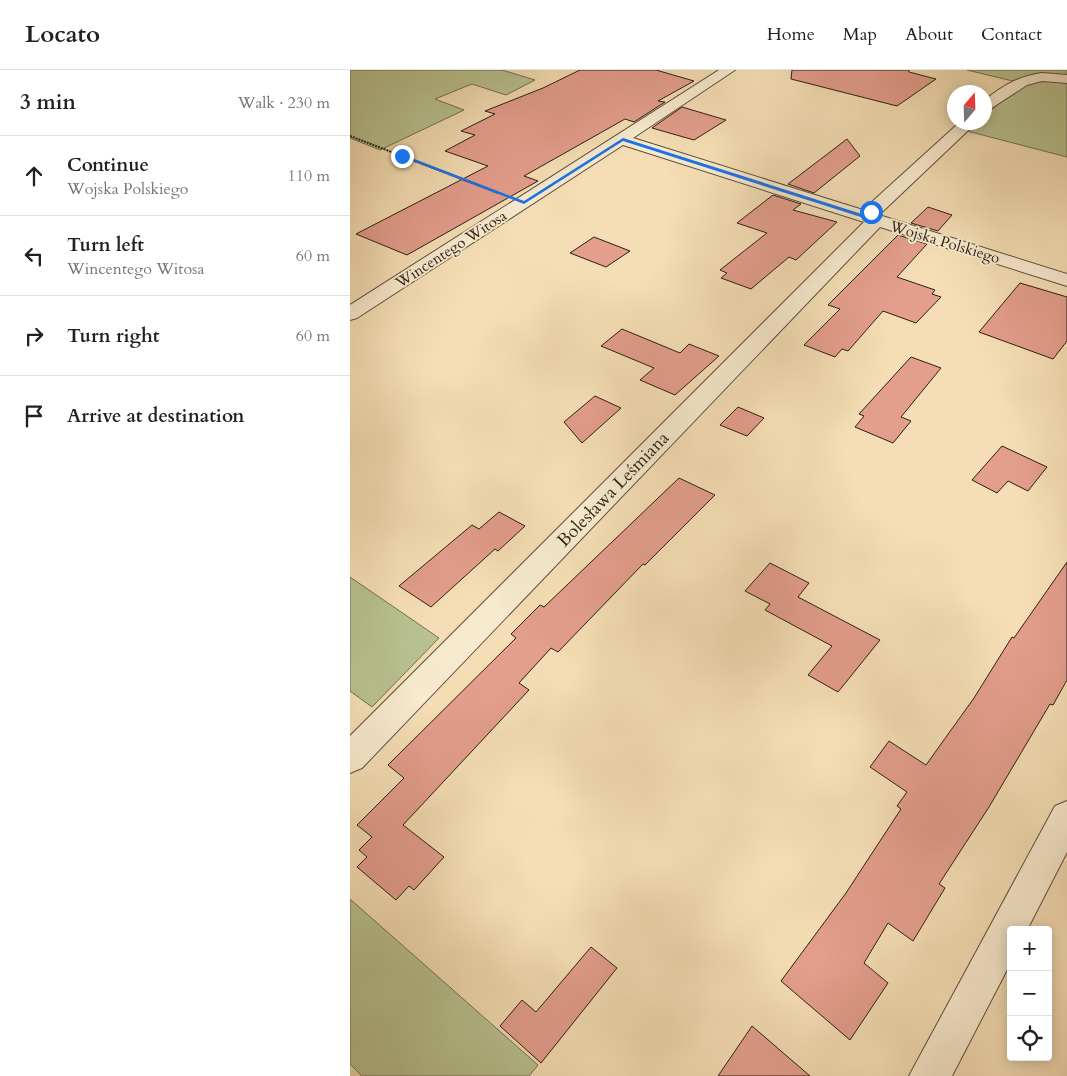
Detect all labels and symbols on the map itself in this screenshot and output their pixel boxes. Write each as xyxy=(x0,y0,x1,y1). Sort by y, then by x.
north arrow xyxy=(947,85,992,130)
route end xyxy=(391,145,414,168)
route start xyxy=(860,201,883,224)
street label: Wincentego Witosa xyxy=(391,205,511,293)
street label: Wojska Polskiego xyxy=(887,216,1002,268)
street label: Bolesława Leśmiana xyxy=(552,426,675,553)

